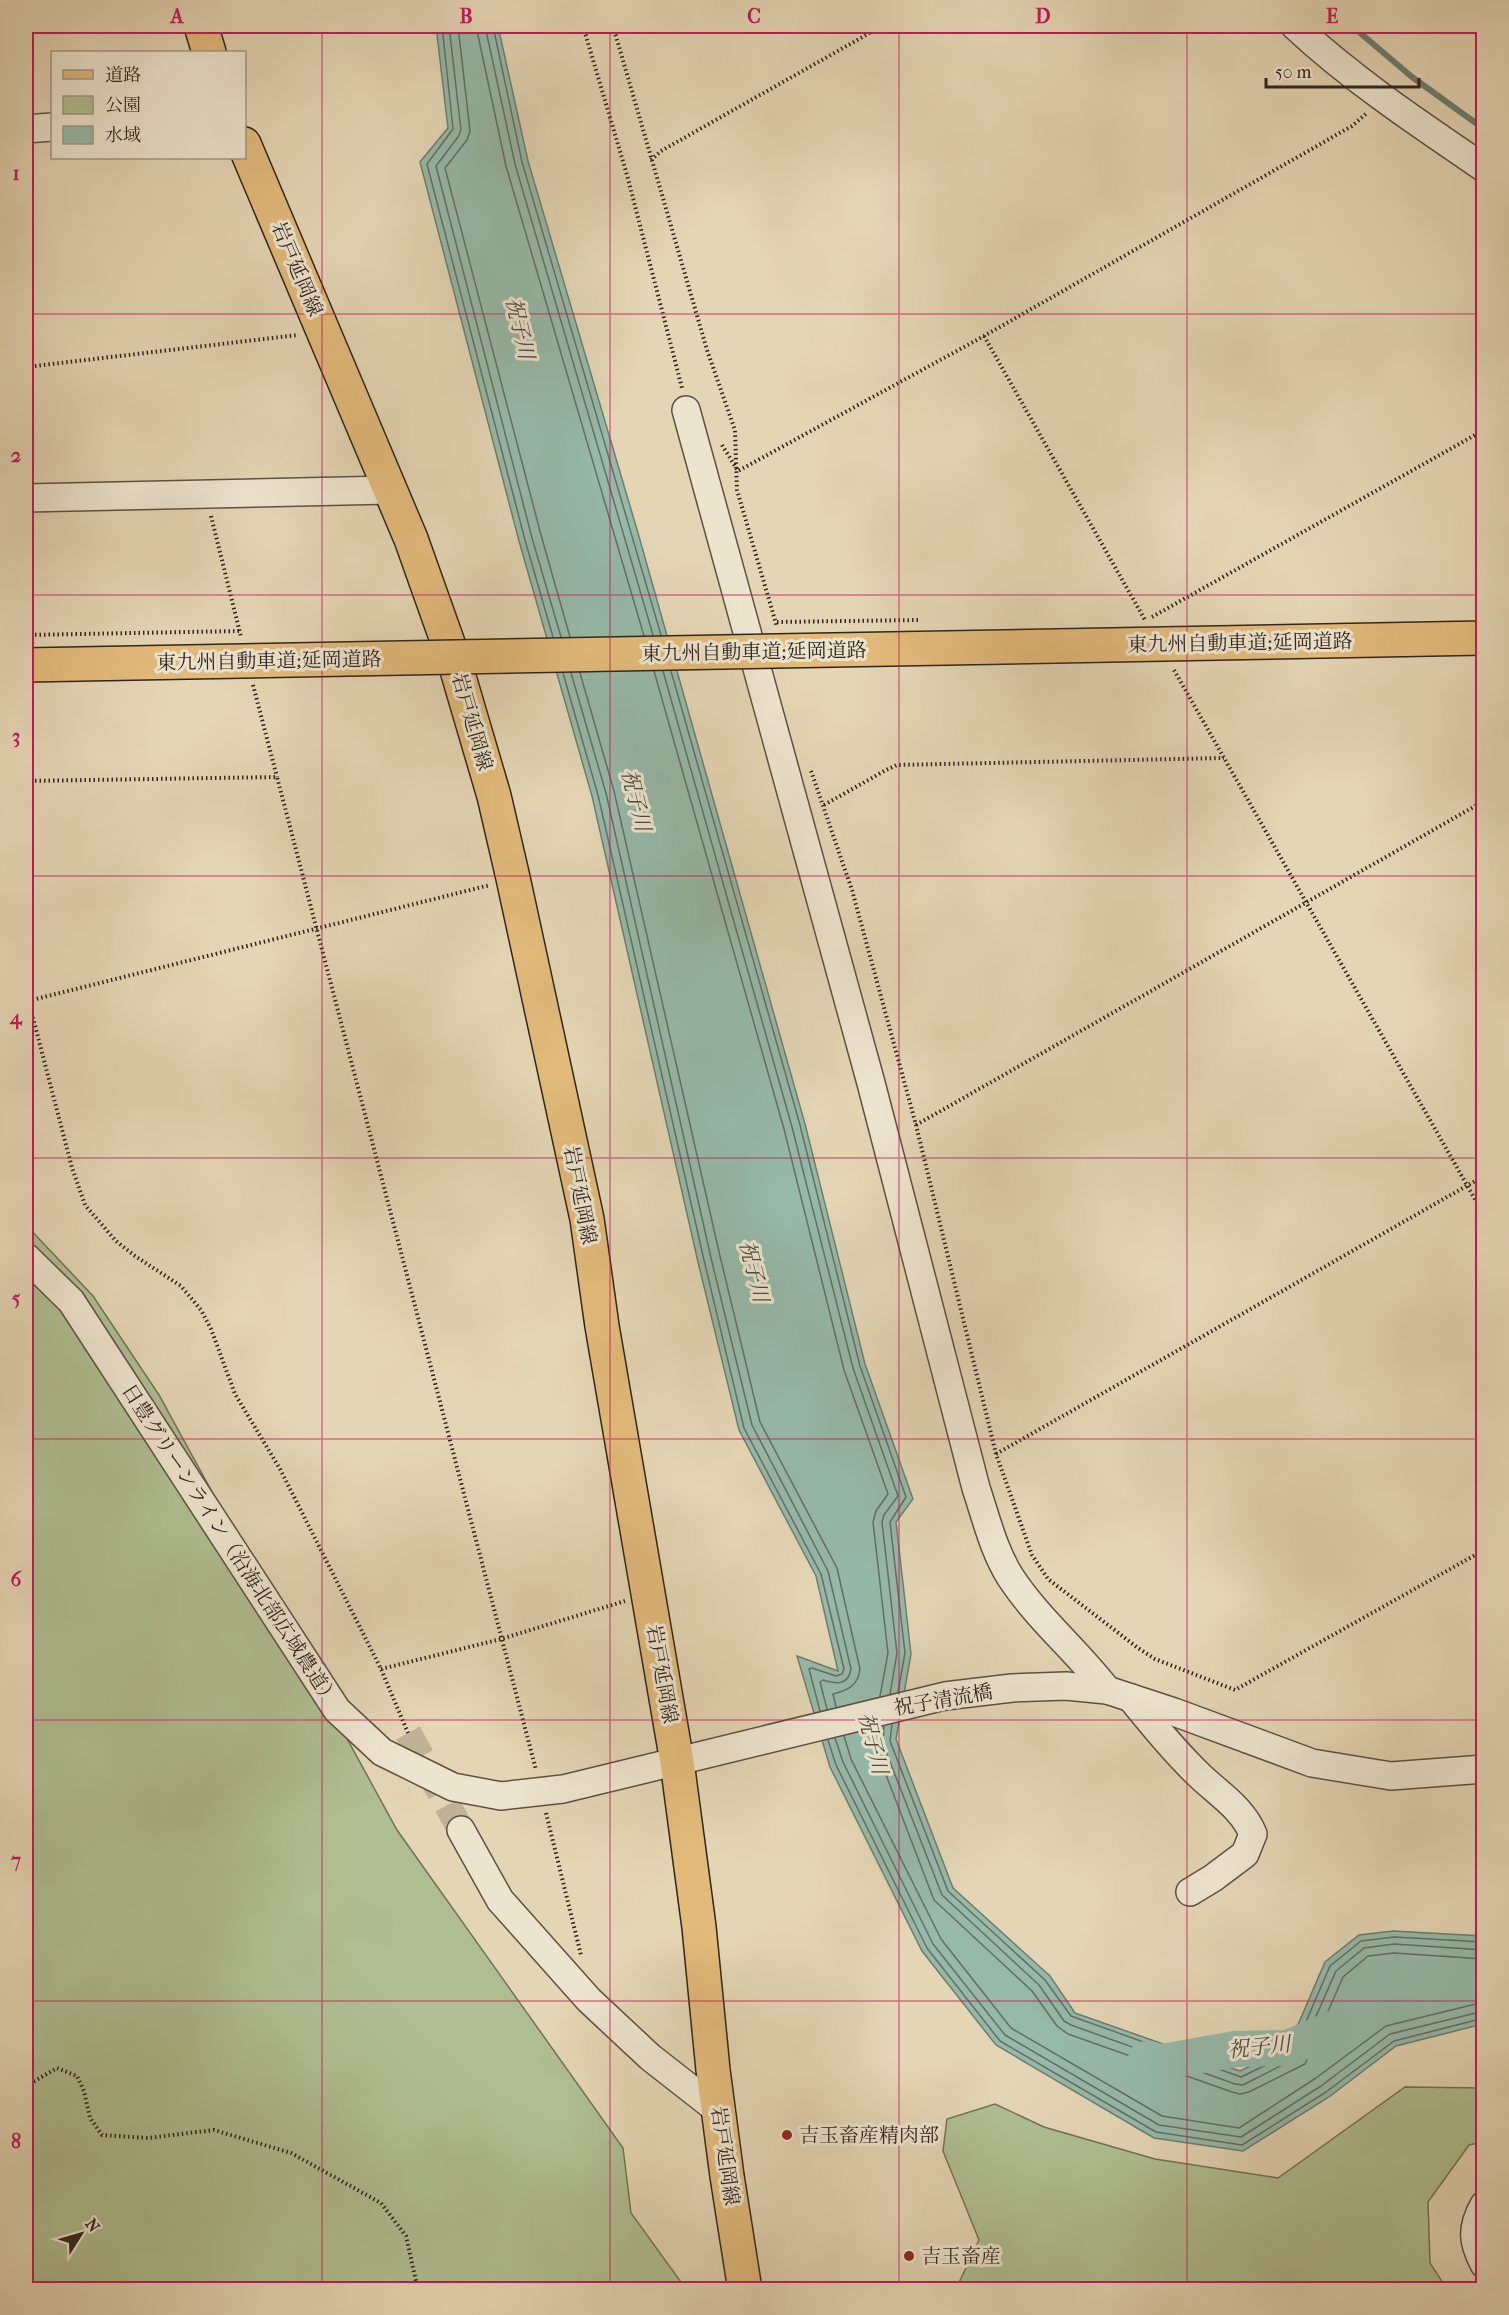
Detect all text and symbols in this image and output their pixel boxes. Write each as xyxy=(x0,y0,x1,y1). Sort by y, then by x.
text: A xyxy=(169,5,185,28)
text: B xyxy=(459,5,473,28)
text: C xyxy=(747,5,761,28)
text: D xyxy=(1035,5,1051,28)
text: E xyxy=(1326,5,1338,28)
legend xyxy=(51,51,246,159)
scale bar xyxy=(1266,51,1419,89)
text: 50 m xyxy=(1275,62,1312,83)
text: 道路 xyxy=(105,65,141,86)
text: 公園 xyxy=(105,95,141,116)
text: 水域 xyxy=(105,125,141,146)
text: 1 xyxy=(12,162,20,185)
street label: 岩戸延岡線 xyxy=(267,218,327,320)
water label: 祝子川 xyxy=(501,295,539,363)
text: 2 xyxy=(11,444,21,467)
street label: 東九州自動車道;延岡道路 xyxy=(1127,630,1353,656)
street label: 東九州自動車道;延岡道路 xyxy=(641,639,867,665)
street label: 東九州自動車道;延岡道路 xyxy=(156,648,382,674)
street label: 岩戸延岡線 xyxy=(447,671,497,773)
text: 3 xyxy=(12,725,20,748)
water label: 祝子川 xyxy=(617,767,656,835)
text: 4 xyxy=(9,1006,23,1030)
street label: 岩戸延岡線 xyxy=(559,1144,601,1246)
water label: 祝子川 xyxy=(735,1238,774,1306)
text: 5 xyxy=(12,1287,21,1310)
street label: 日豊グリーンライン（沿海北部広域農道） xyxy=(117,1380,343,1710)
text: 6 xyxy=(11,1568,23,1591)
street label: 岩戸延岡線 xyxy=(642,1623,682,1725)
street label: 祝子清流橋 xyxy=(892,1680,994,1720)
water label: 祝子川 xyxy=(854,1710,893,1778)
text: 7 xyxy=(10,1849,21,1872)
water label: 祝子川 xyxy=(1226,2032,1294,2062)
street label: 岩戸延岡線 xyxy=(707,2105,743,2207)
place label: 吉玉畜産精肉部 xyxy=(799,2124,939,2147)
marker: 吉玉畜産精肉部 xyxy=(780,2128,794,2142)
text: 8 xyxy=(11,2130,21,2153)
north arrow xyxy=(51,2204,111,2264)
text: N xyxy=(81,2215,104,2237)
place label: 吉玉畜産 xyxy=(921,2245,1001,2268)
marker: 吉玉畜産 xyxy=(902,2249,916,2263)

